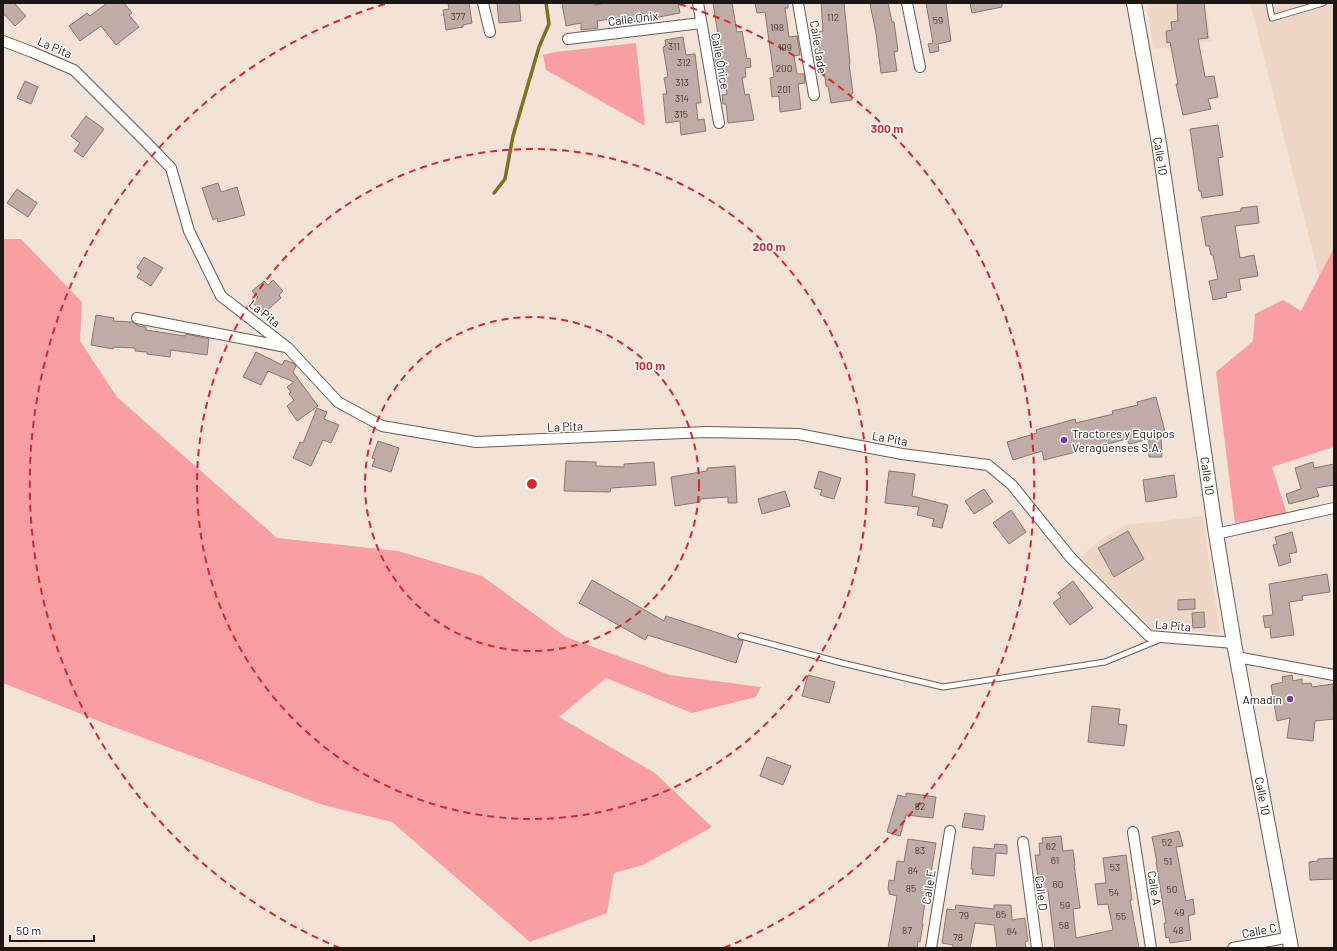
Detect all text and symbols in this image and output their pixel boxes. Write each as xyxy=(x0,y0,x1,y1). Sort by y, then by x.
street label: Calle Onix xyxy=(607,8,659,28)
house number: 377 xyxy=(451,10,466,22)
house number: 112 xyxy=(827,11,839,23)
house number: 59 xyxy=(933,14,943,26)
street label: Calle Jade xyxy=(808,19,830,75)
house number: 198 xyxy=(770,21,784,33)
street label: Calle Ónice xyxy=(709,32,733,90)
street label: La Pita xyxy=(36,34,74,60)
house number: 311 xyxy=(668,40,680,52)
house number: 199 xyxy=(778,41,792,53)
house number: 312 xyxy=(677,56,691,68)
house number: 200 xyxy=(776,62,792,74)
house number: 313 xyxy=(675,76,689,88)
house number: 201 xyxy=(777,83,791,95)
house number: 314 xyxy=(675,92,689,104)
house number: 315 xyxy=(674,108,688,120)
text: 300 m xyxy=(871,121,903,135)
street label: Calle 10 xyxy=(1151,136,1171,176)
text: 200 m xyxy=(753,239,785,253)
street label: La Pita xyxy=(247,296,283,330)
text: 100 m xyxy=(635,358,665,372)
street label: La Pita xyxy=(547,418,583,434)
place label: Tractores y Equipos Veragüenses S.A. xyxy=(1072,426,1175,454)
street label: La Pita xyxy=(871,428,909,448)
marker: Tractores y Equipos Veragüenses S.A. xyxy=(1059,435,1069,445)
street label: Calle 10 xyxy=(1198,456,1218,496)
centre of rings xyxy=(525,477,539,491)
street label: La Pita xyxy=(1154,616,1192,634)
place label: Amadin xyxy=(1243,692,1282,706)
marker: Amadin xyxy=(1285,694,1295,704)
street label: Calle 10 xyxy=(1252,776,1274,816)
house number: 82 xyxy=(915,800,925,812)
house number: 52 xyxy=(1162,836,1172,848)
house number: 62 xyxy=(1046,840,1056,852)
house number: 83 xyxy=(915,844,925,856)
house number: 61 xyxy=(1051,854,1059,866)
house number: 51 xyxy=(1164,855,1172,867)
house number: 53 xyxy=(1110,861,1120,873)
house number: 84 xyxy=(908,864,918,876)
street label: Calle E xyxy=(918,869,938,905)
street label: Calle A xyxy=(1145,870,1165,906)
street label: Calle D xyxy=(1033,875,1051,911)
house number: 60 xyxy=(1053,878,1063,890)
house number: 85 xyxy=(906,882,916,894)
house number: 50 xyxy=(1167,883,1177,895)
house number: 54 xyxy=(1109,886,1119,898)
house number: 59 xyxy=(1060,899,1070,911)
house number: 49 xyxy=(1174,906,1184,918)
house number: 65 xyxy=(996,908,1006,920)
house number: 79 xyxy=(959,909,969,921)
house number: 55 xyxy=(1116,910,1126,922)
scale bar xyxy=(10,917,94,943)
house number: 58 xyxy=(1059,919,1069,931)
street label: Calle C xyxy=(1241,920,1277,940)
text: 50 m xyxy=(16,923,41,937)
house number: 87 xyxy=(902,924,912,936)
house number: 48 xyxy=(1173,924,1183,936)
house number: 64 xyxy=(1007,925,1017,937)
house number: 78 xyxy=(953,931,963,943)

